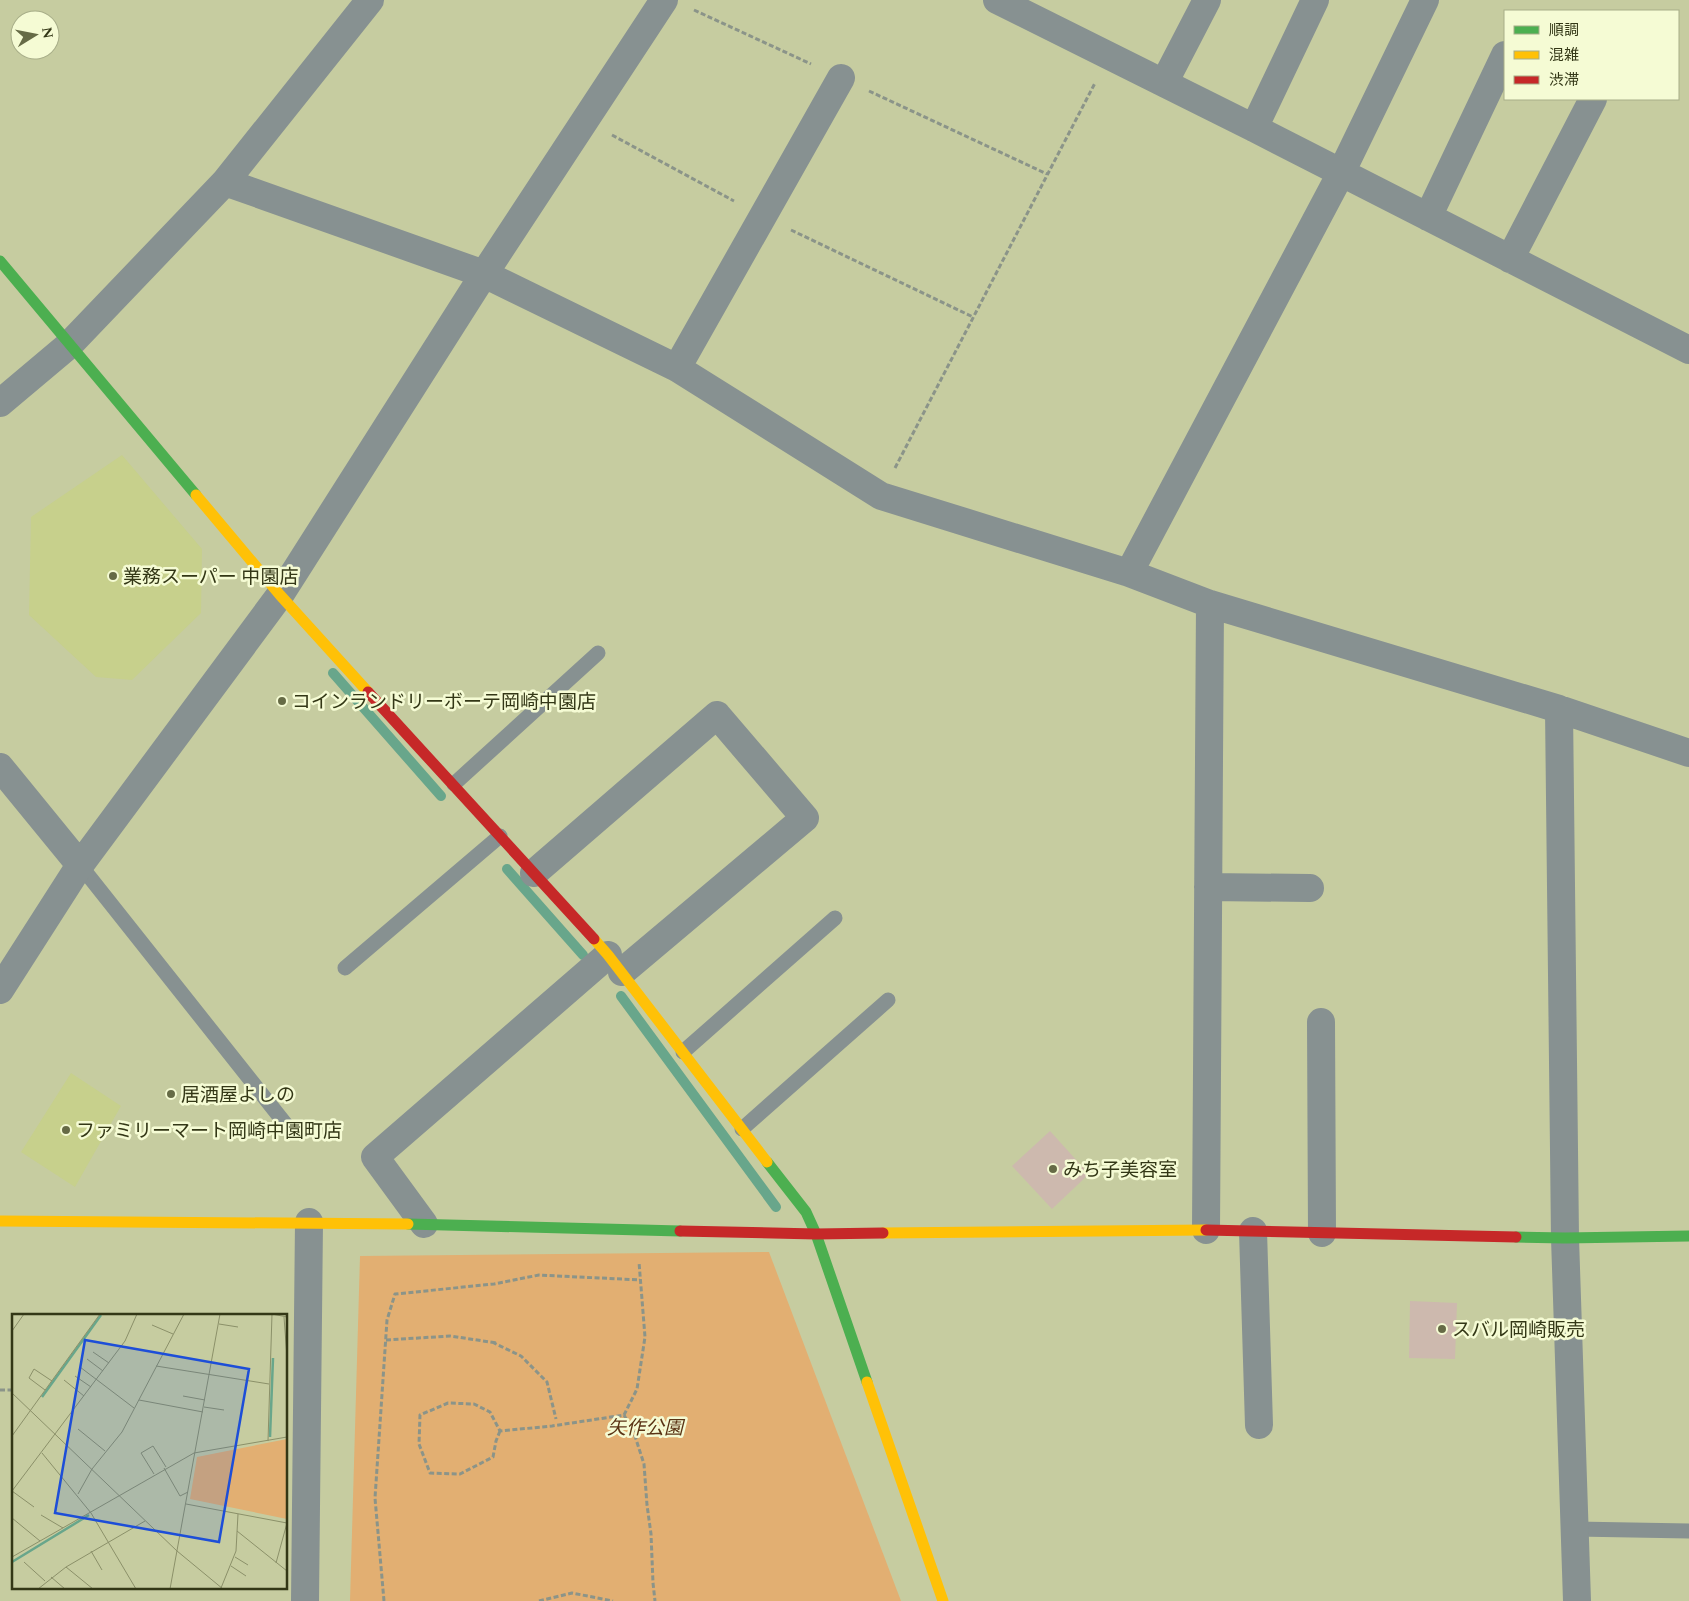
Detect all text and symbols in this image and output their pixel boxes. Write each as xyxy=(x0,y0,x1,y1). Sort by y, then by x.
north arrow xyxy=(10,10,60,60)
legend xyxy=(1504,10,1679,100)
text: 順調 xyxy=(1549,19,1579,42)
text: N xyxy=(36,25,59,40)
text: 混雑 xyxy=(1549,44,1579,67)
text: 渋滞 xyxy=(1549,69,1579,92)
place label: 業務スーパー 中園店 xyxy=(123,563,299,592)
marker: 業務スーパー 中園店 xyxy=(107,570,119,582)
place label: コインランドリーボーテ岡崎中園店 xyxy=(292,688,596,717)
marker: コインランドリーボーテ岡崎中園店 xyxy=(276,695,288,707)
place label: 居酒屋よしの xyxy=(181,1081,295,1110)
marker: 居酒屋よしの xyxy=(165,1088,177,1100)
place label: ファミリーマート岡崎中園町店 xyxy=(76,1117,342,1146)
marker: ファミリーマート岡崎中園町店 xyxy=(60,1124,72,1136)
place label: みち子美容室 xyxy=(1063,1156,1177,1185)
marker: みち子美容室 xyxy=(1047,1163,1059,1175)
inset map xyxy=(12,1314,288,1588)
place label: スバル岡崎販売 xyxy=(1452,1316,1585,1345)
marker: スバル岡崎販売 xyxy=(1436,1323,1448,1335)
park label: 矢作公園 xyxy=(607,1414,686,1443)

